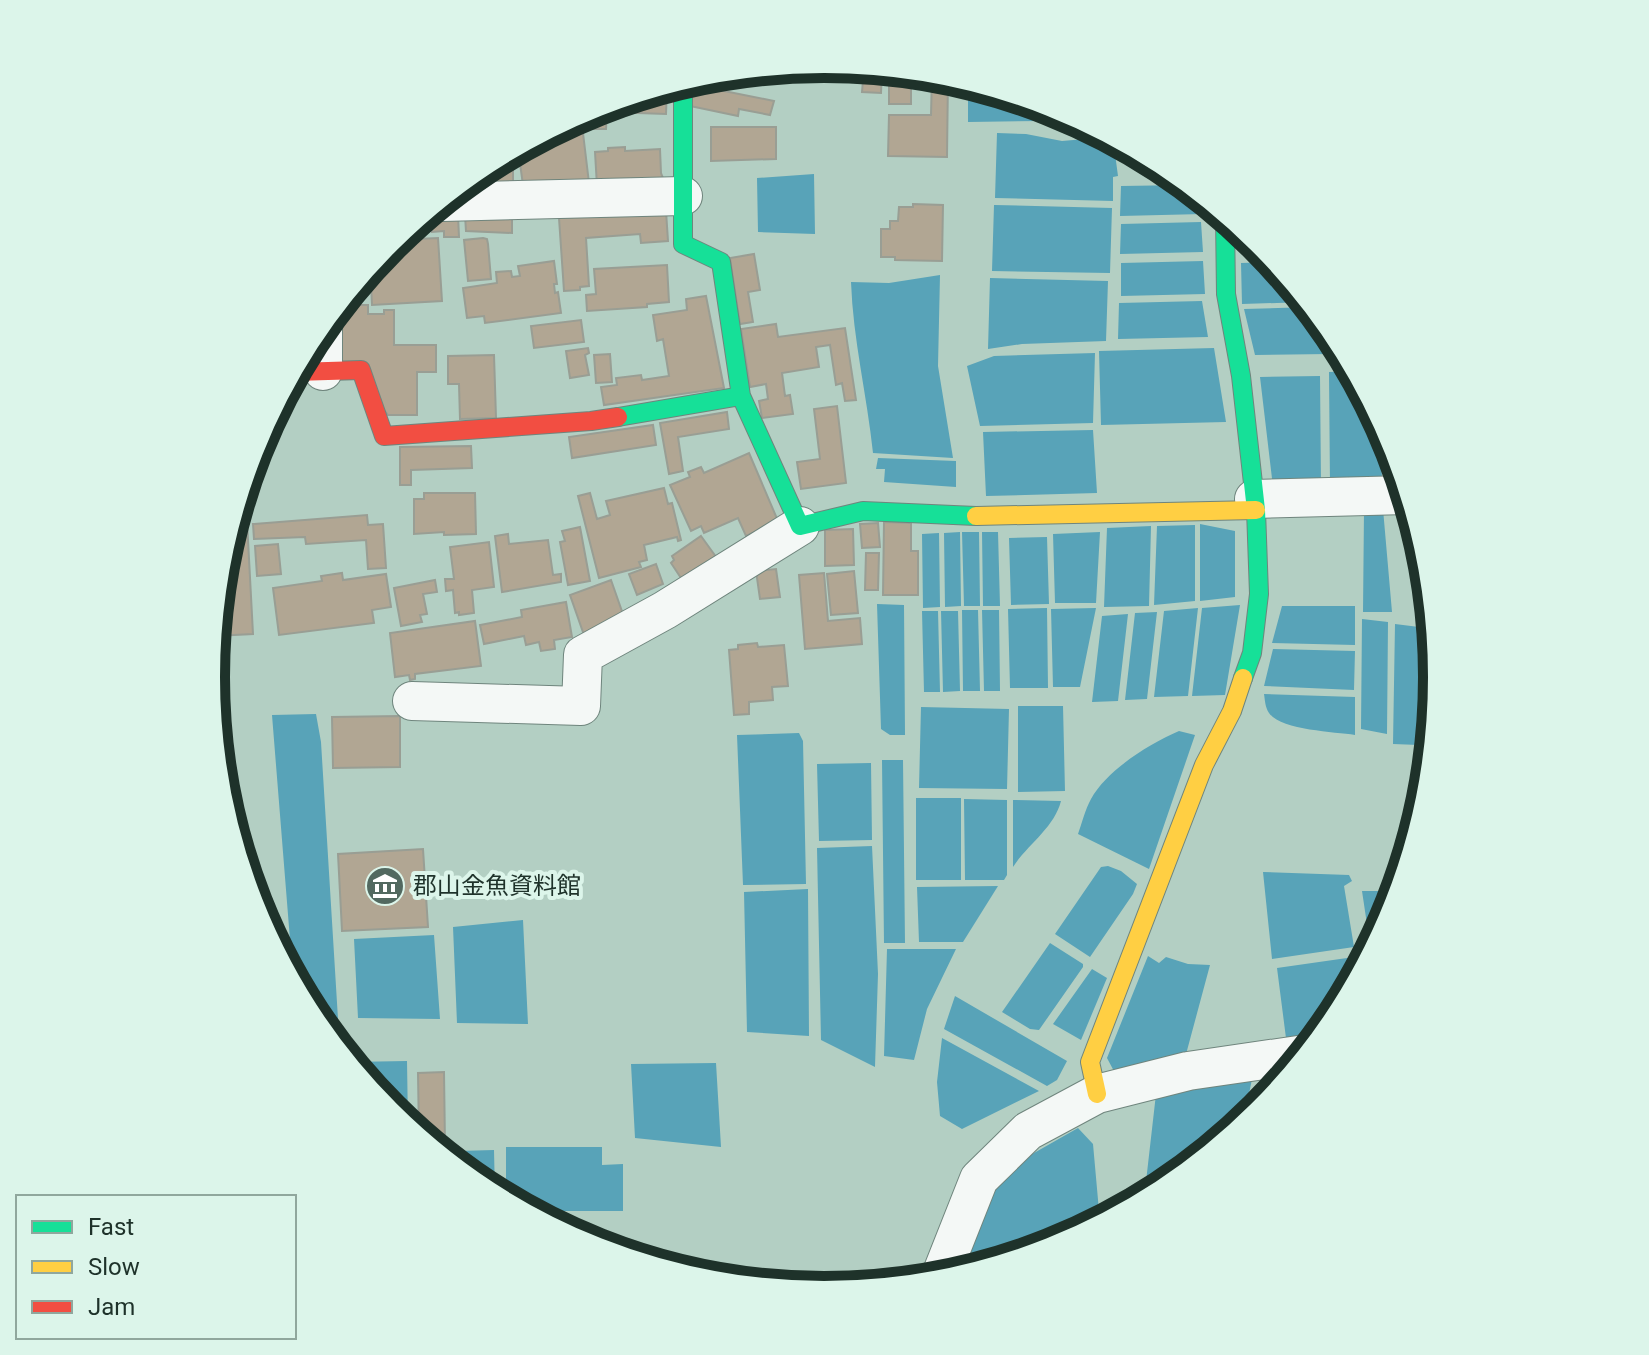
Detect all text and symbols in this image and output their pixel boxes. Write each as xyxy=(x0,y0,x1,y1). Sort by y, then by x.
museum icon: 郡山金魚資料館 xyxy=(364,865,406,907)
place label: 郡山金魚資料館 xyxy=(413,872,581,900)
legend xyxy=(16,1195,296,1339)
text: Fast xyxy=(88,1213,134,1241)
text: Slow xyxy=(88,1253,140,1281)
text: Jam xyxy=(88,1293,135,1321)

